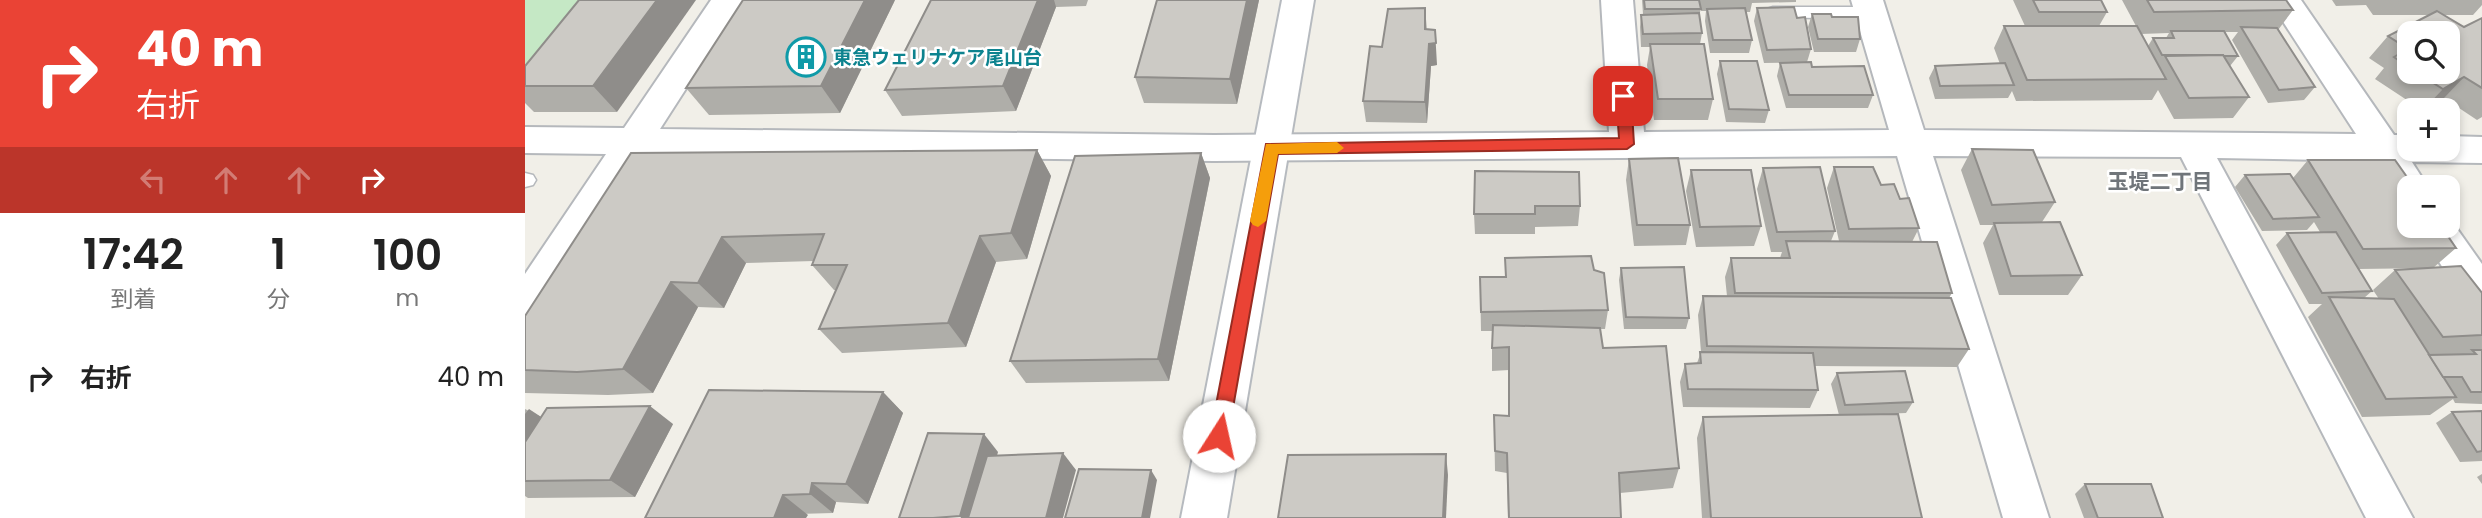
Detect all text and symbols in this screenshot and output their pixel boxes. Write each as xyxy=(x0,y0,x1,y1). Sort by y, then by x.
text: 40 m xyxy=(136,15,263,83)
map controls xyxy=(2397,21,2460,238)
button: search xyxy=(2397,21,2460,84)
icon: right xyxy=(21,28,112,119)
building icon: 東急ウェリナケア尾山台 xyxy=(785,36,827,78)
place label: 東急ウェリナケア尾山台 xyxy=(833,44,1042,71)
pin xyxy=(1593,66,1653,126)
icon: arrive xyxy=(1604,77,1642,115)
text: 右折 xyxy=(136,82,200,127)
button: + xyxy=(2397,98,2460,161)
icon: left xyxy=(134,161,172,199)
icon: ahead xyxy=(207,161,245,199)
icon: ahead xyxy=(280,161,318,199)
icon: right xyxy=(353,161,391,199)
district label: 玉堤二丁目 xyxy=(2108,167,2213,196)
button: − xyxy=(2397,175,2460,238)
text: 17:42 xyxy=(83,225,184,284)
text: 1 xyxy=(271,225,286,284)
text: 100 xyxy=(373,226,442,285)
text: m xyxy=(396,282,419,314)
text: 到着 xyxy=(110,283,156,315)
text: 分 xyxy=(267,283,290,315)
icon: right xyxy=(21,359,59,397)
text: 40 m xyxy=(438,359,504,395)
text: 右折 xyxy=(80,360,132,396)
position arrow xyxy=(1182,399,1256,473)

